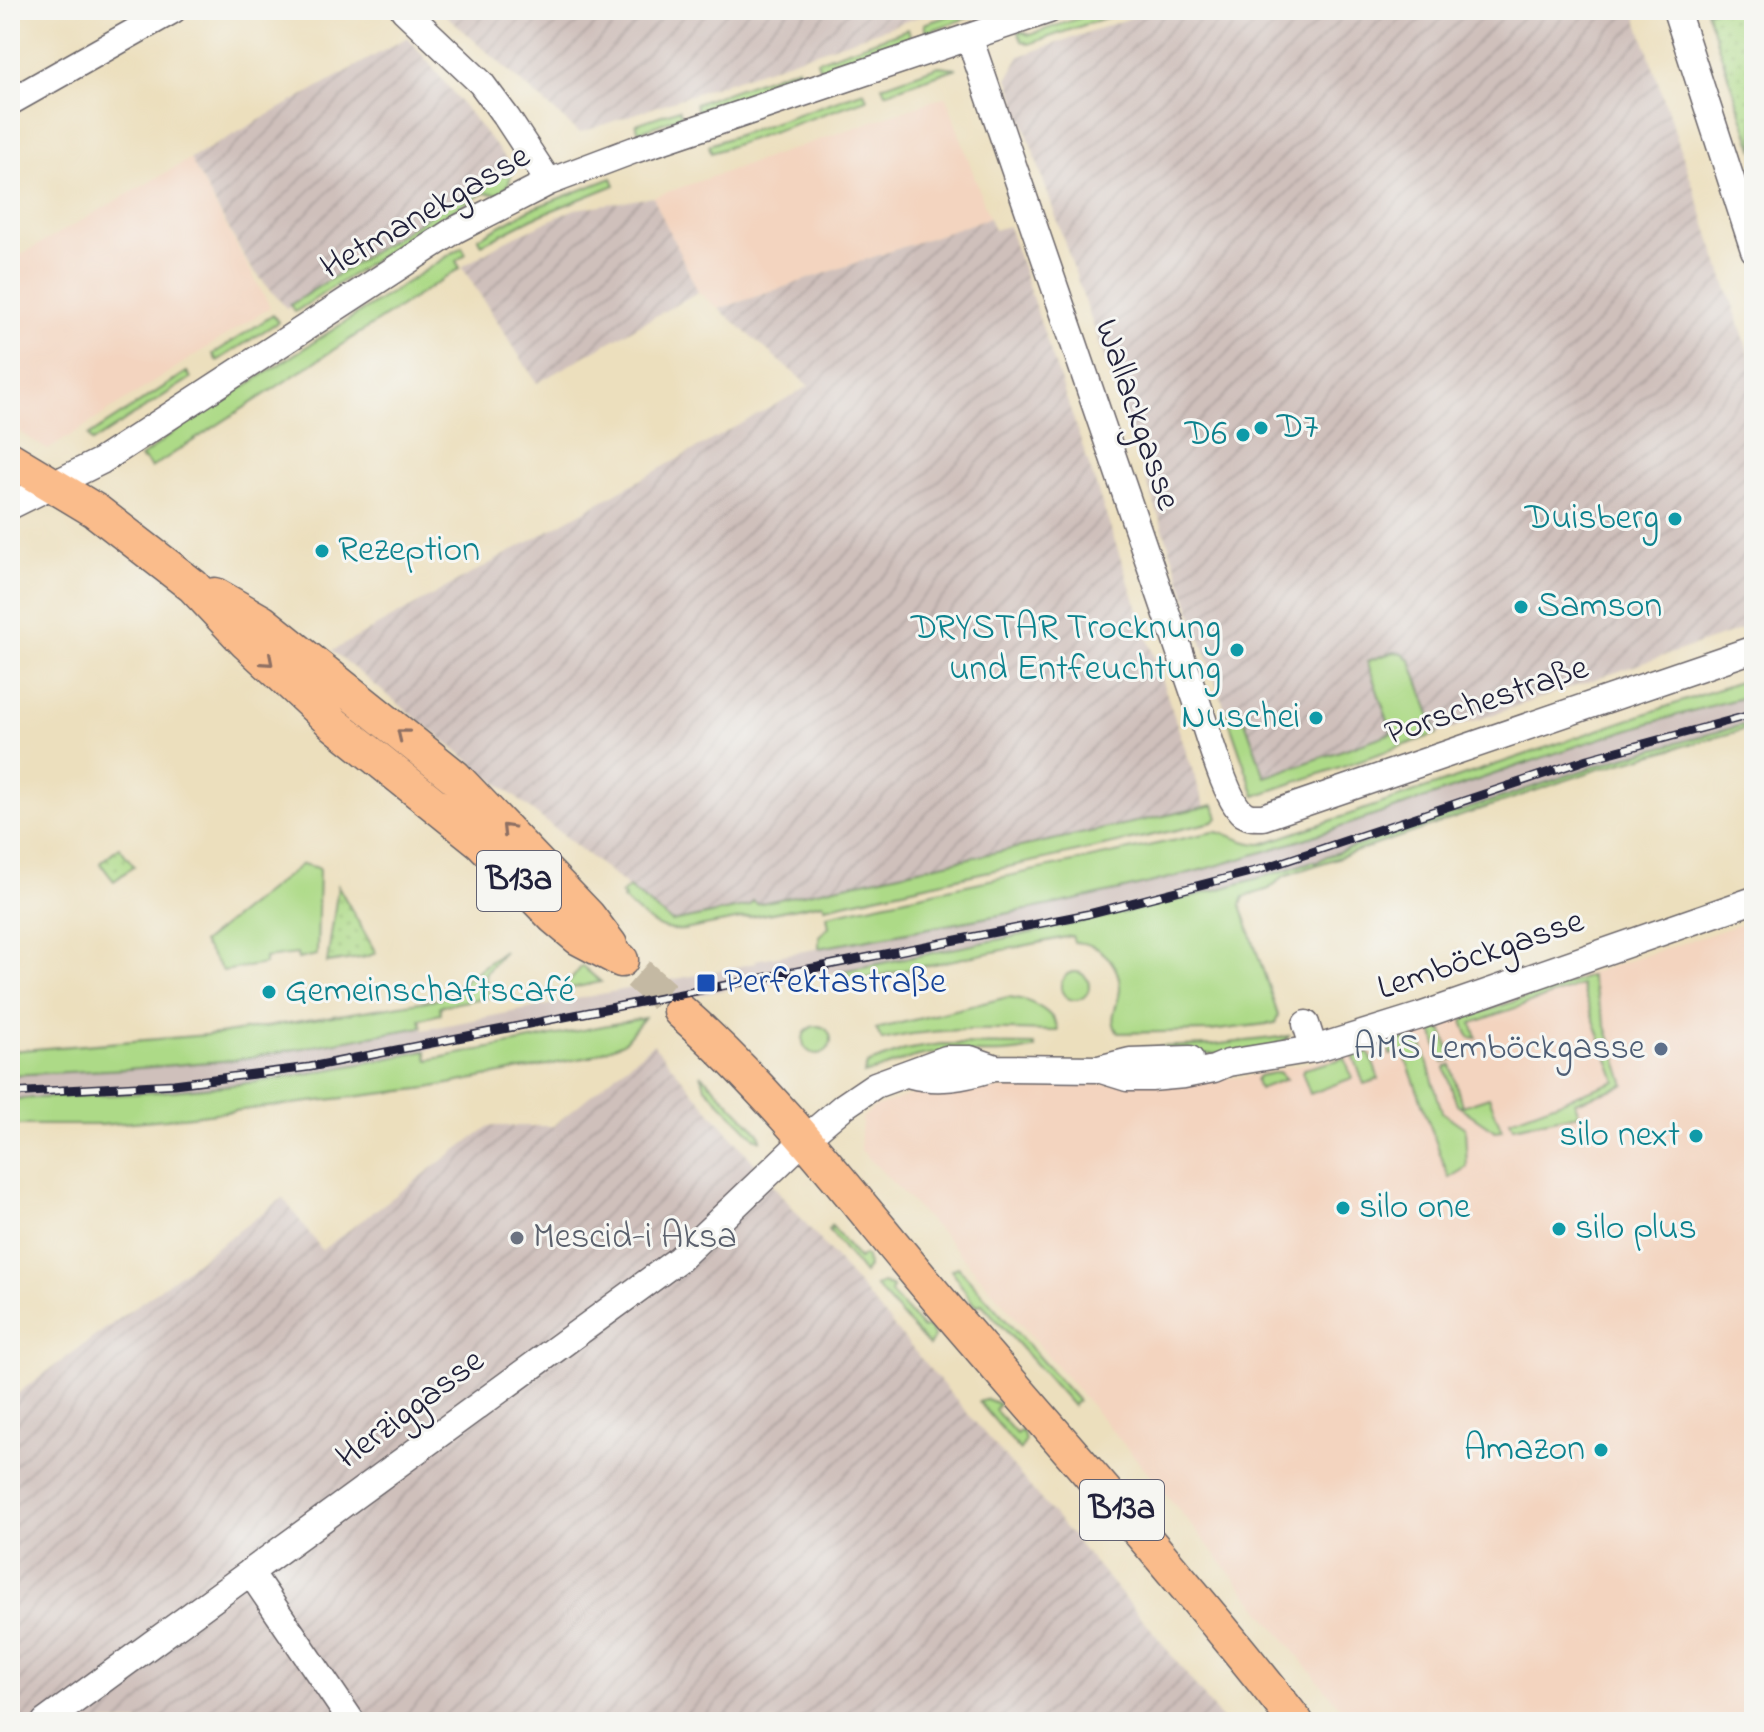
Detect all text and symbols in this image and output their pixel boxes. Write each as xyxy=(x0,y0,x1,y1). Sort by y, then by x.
street label: Hetmanekgasse xyxy=(311,131,542,295)
street label: Wallackgasse xyxy=(1079,312,1194,519)
place label: D7 xyxy=(1276,402,1318,455)
place label: D6 xyxy=(1184,409,1227,462)
marker: D7 xyxy=(1252,419,1270,437)
marker: D6 xyxy=(1234,426,1252,444)
place label: Duisberg xyxy=(1524,493,1659,546)
marker: Duisberg xyxy=(1666,510,1684,528)
place label: Rezeption xyxy=(338,525,480,578)
marker: Rezeption xyxy=(313,542,331,560)
place label: Samson xyxy=(1537,581,1662,634)
marker: Samson xyxy=(1512,598,1530,616)
place label: DRYSTAR Trocknung und Entfeuchtung xyxy=(910,603,1221,697)
marker: DRYSTAR Trocknung und Entfeuchtung xyxy=(1228,641,1246,659)
street label: Porschestraße xyxy=(1378,642,1597,762)
one-way arrow xyxy=(258,651,273,666)
place label: Nuschei xyxy=(1181,692,1300,745)
marker: Nuschei xyxy=(1307,709,1325,727)
one-way arrow xyxy=(396,729,411,743)
one-way arrow xyxy=(503,824,517,839)
road number: B13a xyxy=(477,851,561,911)
street label: Lemböckgasse xyxy=(1371,896,1592,1016)
place label: Perfektastraße xyxy=(724,957,947,1010)
place label: Gemeinschaftscafé xyxy=(285,966,575,1019)
marker: Perfektastraße xyxy=(695,972,717,994)
marker: Gemeinschaftscafé xyxy=(260,983,278,1001)
place label: AMS Lemböckgasse xyxy=(1354,1023,1646,1076)
marker: AMS Lemböckgasse xyxy=(1652,1040,1670,1058)
place label: silo next xyxy=(1559,1110,1680,1163)
marker: silo next xyxy=(1687,1127,1705,1145)
place label: silo one xyxy=(1359,1182,1471,1235)
marker: silo one xyxy=(1334,1199,1352,1217)
place label: silo plus xyxy=(1575,1203,1697,1256)
place label: Mescid-i Aksa xyxy=(533,1212,737,1265)
marker: silo plus xyxy=(1550,1220,1568,1238)
marker: Mescid-i Aksa xyxy=(508,1229,526,1247)
street label: Herziggasse xyxy=(325,1336,497,1484)
place label: Amazon xyxy=(1464,1424,1585,1477)
marker: Amazon xyxy=(1592,1441,1610,1459)
road number: B13a xyxy=(1080,1480,1164,1540)

